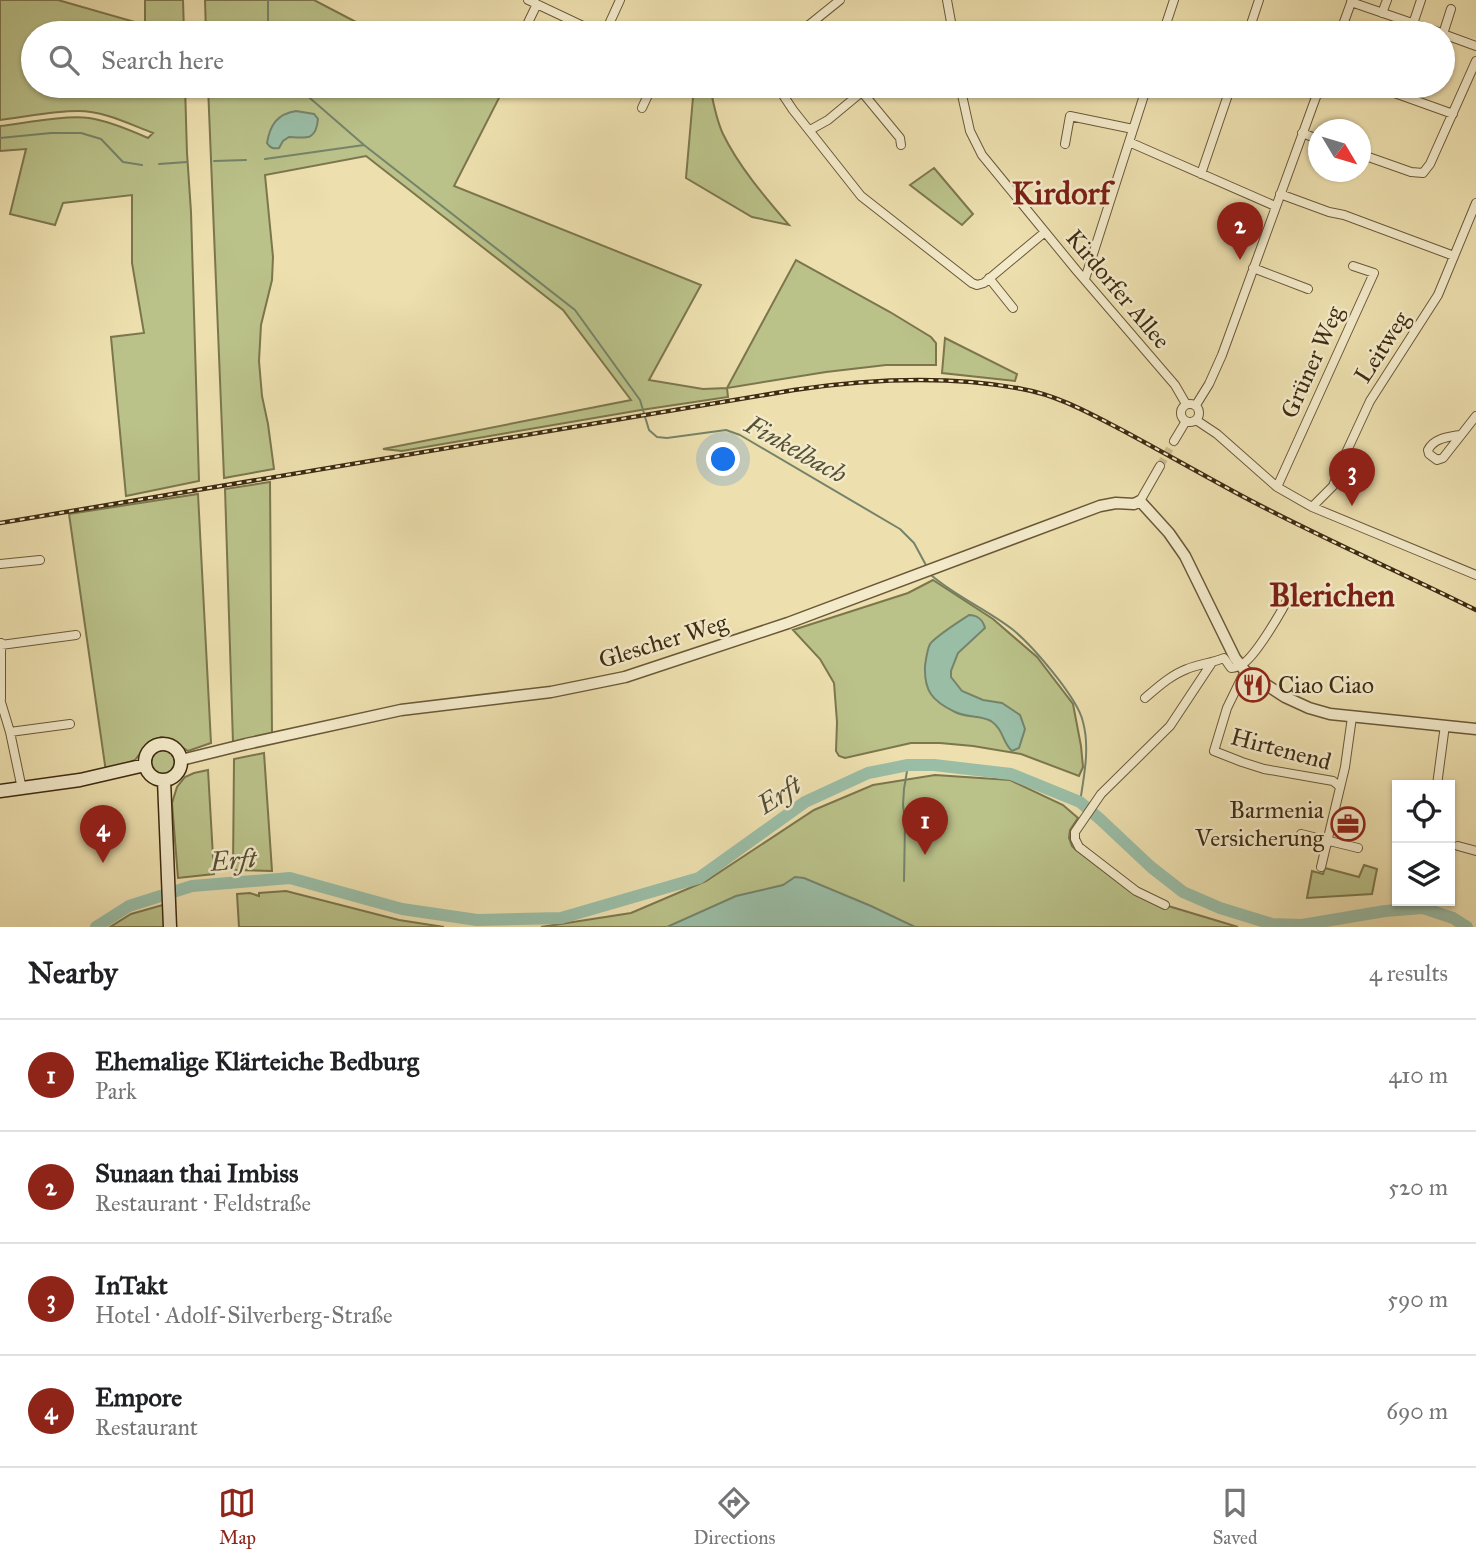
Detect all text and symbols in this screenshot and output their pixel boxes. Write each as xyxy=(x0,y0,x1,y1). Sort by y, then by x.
search box xyxy=(21,21,1455,98)
icon: search xyxy=(45,41,83,79)
text: Search here xyxy=(101,44,224,76)
north arrow xyxy=(1308,119,1371,182)
district label: Kirdorf xyxy=(1012,174,1115,213)
pin: 2 xyxy=(1217,202,1263,260)
street label: Kirdorfer Allee xyxy=(1059,223,1177,355)
street label: Grüner Weg xyxy=(1274,301,1350,423)
street label: Leitweg xyxy=(1348,305,1417,388)
water label: Finkelbach xyxy=(739,408,853,490)
your location xyxy=(706,442,740,476)
pin: 3 xyxy=(1329,448,1375,506)
district label: Blerichen xyxy=(1269,576,1395,615)
street label: Glescher Weg xyxy=(595,607,732,675)
restaurant icon: Ciao Ciao xyxy=(1234,666,1272,704)
place label: Ciao Ciao xyxy=(1278,670,1374,700)
street label: Hirtenend xyxy=(1227,721,1335,777)
water label: Erft xyxy=(750,768,809,822)
map controls xyxy=(1392,780,1455,906)
button: locate xyxy=(1392,780,1455,843)
place label: Barmenia Versicherung xyxy=(1194,795,1325,853)
pin: 1 xyxy=(902,797,948,855)
pin: 4 xyxy=(80,805,126,863)
office icon: Barmenia Versicherung xyxy=(1329,805,1367,843)
water label: Erft xyxy=(208,842,259,878)
button: layers xyxy=(1392,843,1455,906)
text: Nearby xyxy=(28,955,118,991)
text: 4 results xyxy=(1369,959,1448,987)
text: Ehemalige Klärteiche Bedburg xyxy=(95,1045,419,1077)
text: 1 xyxy=(46,1061,56,1089)
text: 410 m xyxy=(1389,1061,1448,1089)
text: Park xyxy=(95,1077,137,1105)
text: Sunaan thai Imbiss xyxy=(95,1157,298,1189)
text: 2 xyxy=(45,1173,57,1201)
text: 520 m xyxy=(1388,1173,1448,1201)
text: Restaurant · Feldstraße xyxy=(95,1189,311,1217)
text: InTakt xyxy=(95,1269,168,1301)
text: 3 xyxy=(46,1285,56,1313)
text: 590 m xyxy=(1387,1285,1448,1313)
text: Hotel · Adolf-Silverberg-Straße xyxy=(95,1301,392,1329)
text: Empore xyxy=(95,1381,182,1413)
text: 4 xyxy=(45,1397,57,1425)
text: 690 m xyxy=(1386,1397,1448,1425)
text: Restaurant xyxy=(95,1413,198,1441)
tab: Map xyxy=(218,1484,256,1549)
tab: Directions xyxy=(693,1484,775,1549)
tab: Saved xyxy=(1212,1484,1258,1549)

